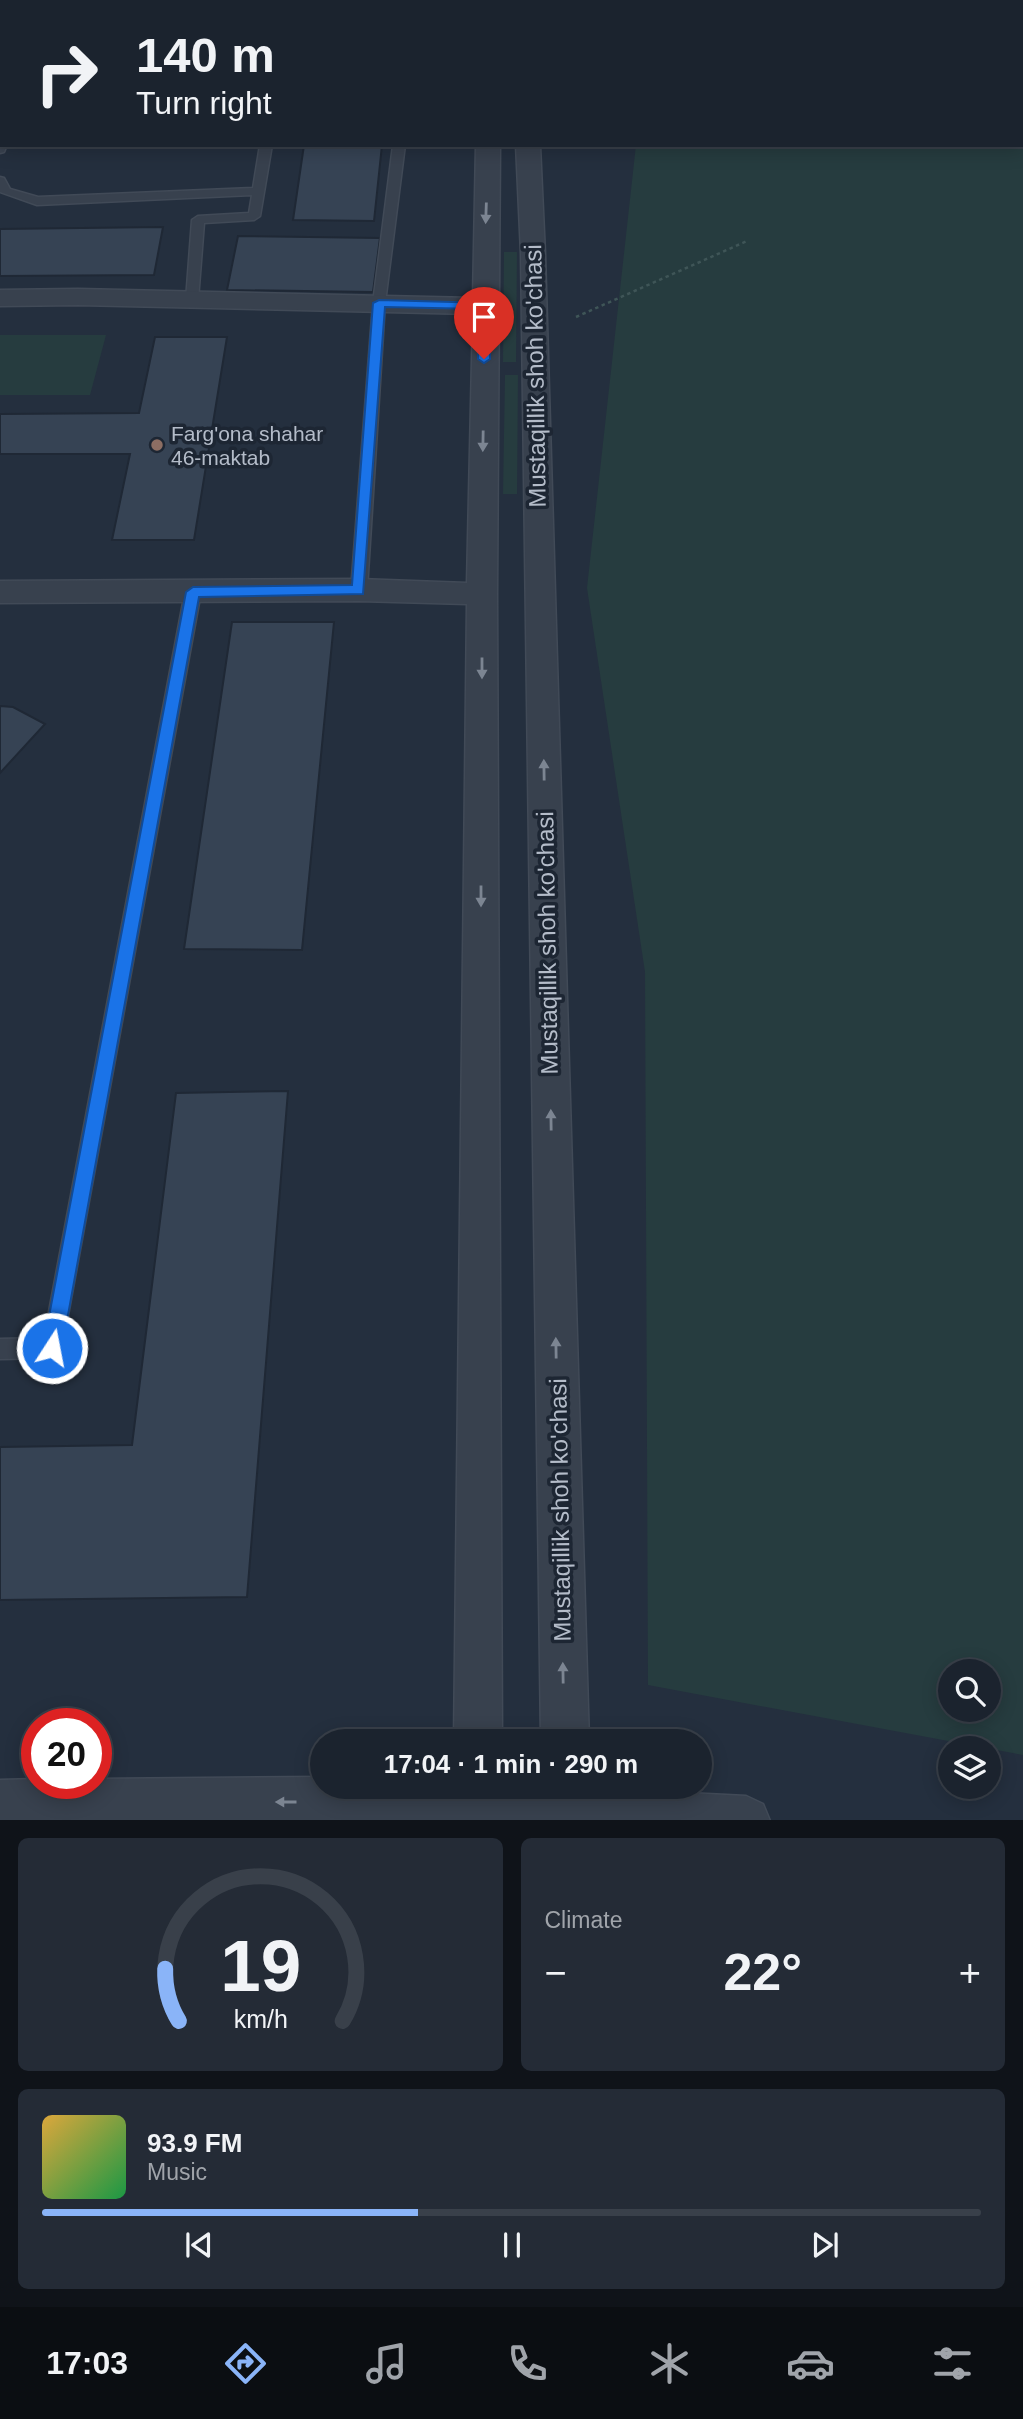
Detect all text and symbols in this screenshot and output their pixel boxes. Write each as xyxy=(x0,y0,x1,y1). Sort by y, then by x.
icon: right xyxy=(21,28,112,119)
text: 140 m xyxy=(136,28,275,82)
text: Turn right xyxy=(136,85,272,121)
one-way arrow xyxy=(480,203,491,225)
street label: Mustaqillik shoh ko'chasi xyxy=(519,244,551,508)
pin xyxy=(454,287,514,359)
icon: arrive xyxy=(465,298,503,336)
place label: Farg'ona shahar 46-maktab xyxy=(171,422,323,469)
one-way arrow xyxy=(477,430,489,452)
marker: Farg'ona shahar 46-maktab xyxy=(149,437,165,453)
one-way arrow xyxy=(476,658,488,680)
one-way arrow xyxy=(538,759,549,781)
street label: Mustaqillik shoh ko'chasi xyxy=(531,811,563,1075)
one-way arrow xyxy=(475,885,487,907)
one-way arrow xyxy=(546,1109,557,1131)
position arrow xyxy=(15,1311,89,1385)
one-way arrow xyxy=(551,1336,562,1358)
street label: Mustaqillik shoh ko'chasi xyxy=(544,1378,576,1642)
map controls xyxy=(938,1659,1001,1799)
button: search xyxy=(938,1659,1001,1722)
one-way arrow xyxy=(558,1662,569,1684)
speed limit sign: 20 xyxy=(21,1708,112,1799)
button: layers xyxy=(938,1736,1001,1799)
text: 17:04 · 1 min · 290 m xyxy=(384,1749,638,1779)
one-way arrow xyxy=(275,1796,297,1808)
text: Climate xyxy=(545,1907,622,1933)
text: 19 xyxy=(220,1925,301,2006)
text: 22° xyxy=(723,1943,802,2001)
text: − xyxy=(545,1952,567,1994)
text: + xyxy=(959,1952,981,1994)
text: km/h xyxy=(233,2004,287,2032)
text: 93.9 FM xyxy=(147,2128,242,2158)
text: Music xyxy=(147,2159,207,2185)
icon: previous xyxy=(180,2226,218,2264)
icon: pause xyxy=(493,2226,531,2264)
icon: next xyxy=(806,2226,844,2264)
icon: directions xyxy=(221,2339,270,2388)
icon: music xyxy=(362,2339,411,2388)
icon: phone xyxy=(503,2339,552,2388)
icon: climate xyxy=(645,2339,694,2388)
icon: car xyxy=(786,2339,835,2388)
icon: filters xyxy=(928,2339,977,2388)
text: 17:03 xyxy=(46,2345,128,2381)

